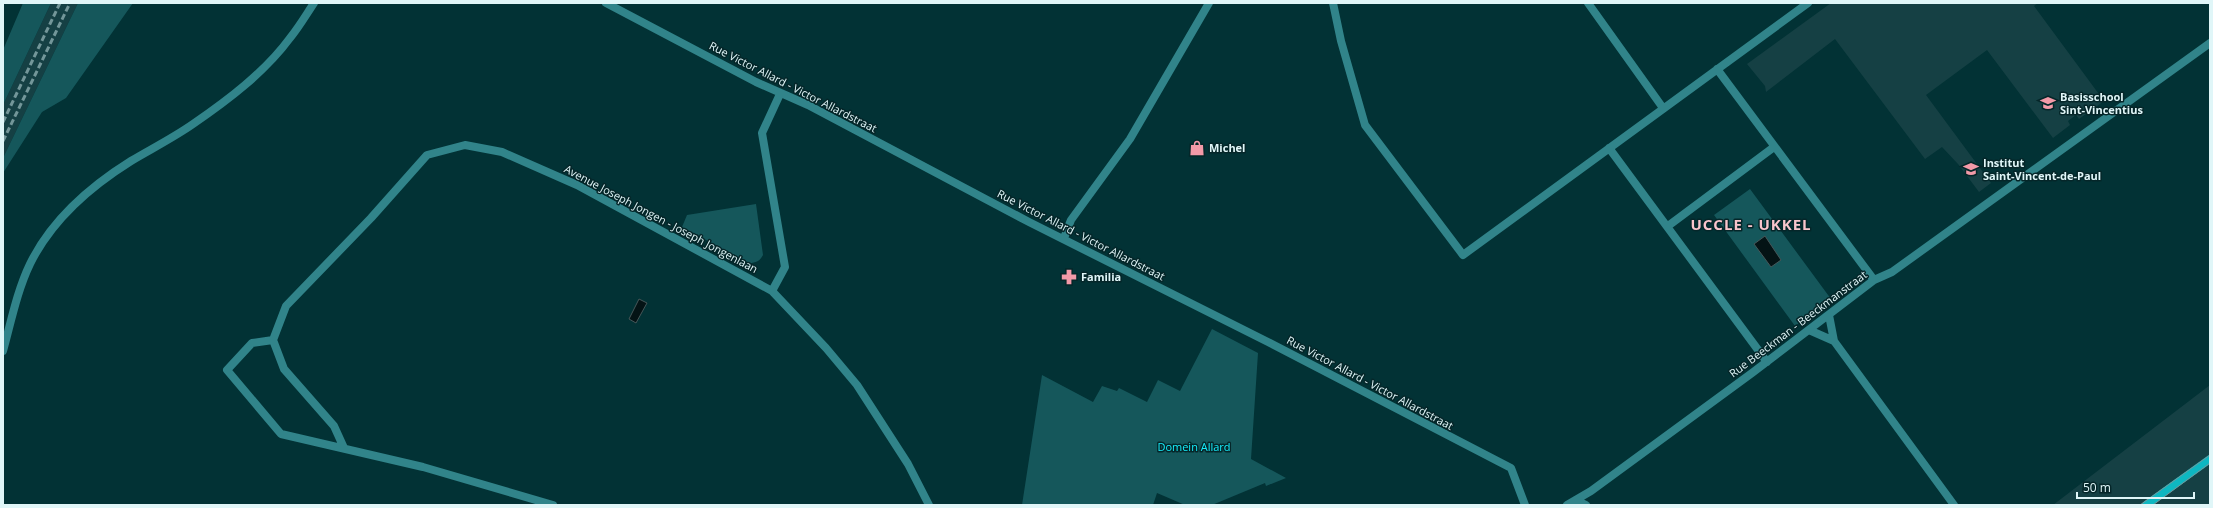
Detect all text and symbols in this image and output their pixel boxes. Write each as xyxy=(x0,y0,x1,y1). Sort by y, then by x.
street label: Rue Victor Allard - Victor Allardstraat xyxy=(707,38,880,136)
place label: Basisschool Sint-Vincentius xyxy=(2060,89,2143,117)
school or university icon: Basisschool Sint-Vincentius xyxy=(2039,94,2057,112)
shop icon: Michel xyxy=(1188,139,1206,157)
place label: Michel xyxy=(1209,140,1245,155)
place label: Institut Saint-Vincent-de-Paul xyxy=(1983,155,2101,183)
school or university icon: Institut Saint-Vincent-de-Paul xyxy=(1962,160,1980,178)
street label: Avenue Joseph Jongen - Joseph Jongenlaan xyxy=(562,161,761,276)
street label: Rue Victor Allard - Victor Allardstraat xyxy=(995,186,1168,284)
district label: UCCLE - UKKEL xyxy=(1690,214,1812,234)
street label: Rue Beeckman - Beeckmanstraat xyxy=(1726,267,1870,380)
pharmacy icon: Familia xyxy=(1060,268,1078,286)
place label: Familia xyxy=(1081,269,1121,284)
street label: Rue Victor Allard - Victor Allardstraat xyxy=(1284,332,1456,433)
park label: Domein Allard xyxy=(1157,439,1231,454)
scale bar xyxy=(2077,474,2194,500)
text: 50 m xyxy=(2083,479,2111,496)

